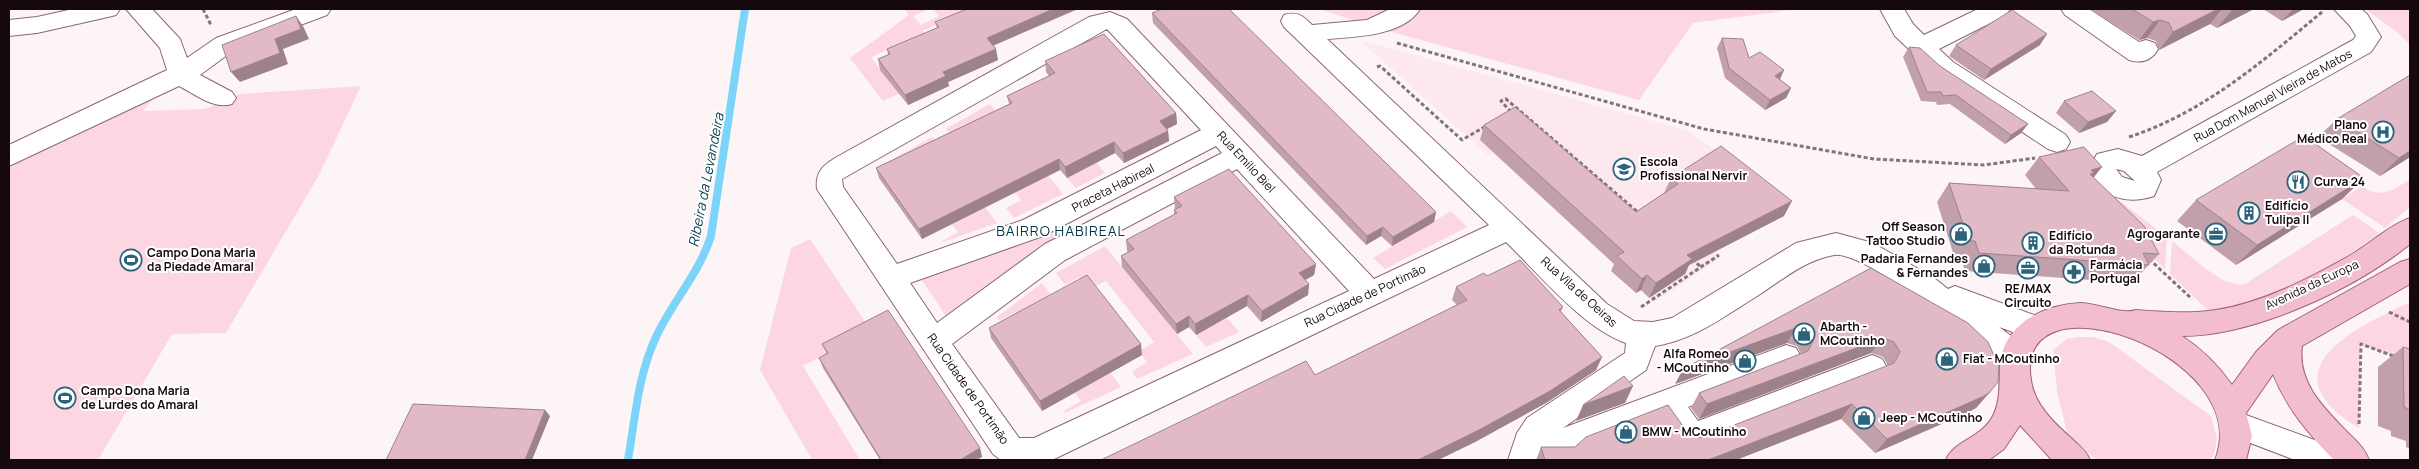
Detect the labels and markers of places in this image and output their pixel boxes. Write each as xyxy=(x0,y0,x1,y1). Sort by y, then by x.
place label: Plano Médico Real xyxy=(2297,116,2367,147)
hospital icon: Plano Médico Real xyxy=(2371,120,2395,144)
place label: Escola Profissional Nervir xyxy=(1640,153,1747,184)
school or university icon: Escola Profissional Nervir xyxy=(1612,157,1636,181)
restaurant icon: Curva 24 xyxy=(2286,170,2310,194)
place label: Curva 24 xyxy=(2314,173,2365,190)
place label: Edifício Tulipa II xyxy=(2265,197,2309,228)
building icon: Edifício Tulipa II xyxy=(2237,201,2261,225)
place label: Off Season Tattoo Studio xyxy=(1866,218,1945,249)
shop icon: Off Season Tattoo Studio xyxy=(1949,222,1973,246)
office icon: Agrogarante xyxy=(2204,222,2228,246)
place label: Agrogarante xyxy=(2127,225,2200,242)
place label: Edifício da Rotunda xyxy=(2049,227,2116,258)
building icon: Edifício da Rotunda xyxy=(2021,231,2045,255)
place label: Campo Dona Maria da Piedade Amaral xyxy=(147,244,256,275)
sports icon: Campo Dona Maria da Piedade Amaral xyxy=(119,248,143,272)
place label: Padaria Fernandes & Fernandes xyxy=(1861,250,1968,281)
shop icon: Padaria Fernandes & Fernandes xyxy=(1972,254,1996,278)
office icon: RE/MAX Circuito xyxy=(2016,256,2040,280)
place label: Farmácia Portugal xyxy=(2090,256,2143,287)
pharmacy icon: Farmácia Portugal xyxy=(2062,260,2086,284)
place label: RE/MAX Circuito xyxy=(2005,280,2051,311)
place label: Abarth - MCoutinho xyxy=(1820,318,1885,349)
shop icon: Abarth - MCoutinho xyxy=(1792,322,1816,346)
place label: Alfa Romeo - MCoutinho xyxy=(1657,345,1729,376)
shop icon: Fiat - MCoutinho xyxy=(1935,347,1959,371)
shop icon: Alfa Romeo - MCoutinho xyxy=(1733,349,1757,373)
place label: Fiat - MCoutinho xyxy=(1963,350,2060,367)
place label: Campo Dona Maria de Lurdes do Amaral xyxy=(81,382,198,413)
sports icon: Campo Dona Maria de Lurdes do Amaral xyxy=(53,386,77,410)
shop icon: Jeep - MCoutinho xyxy=(1852,406,1876,430)
place label: Jeep - MCoutinho xyxy=(1880,409,1983,426)
shop icon: BMW - MCoutinho xyxy=(1614,420,1638,444)
place label: BMW - MCoutinho xyxy=(1642,423,1746,440)

